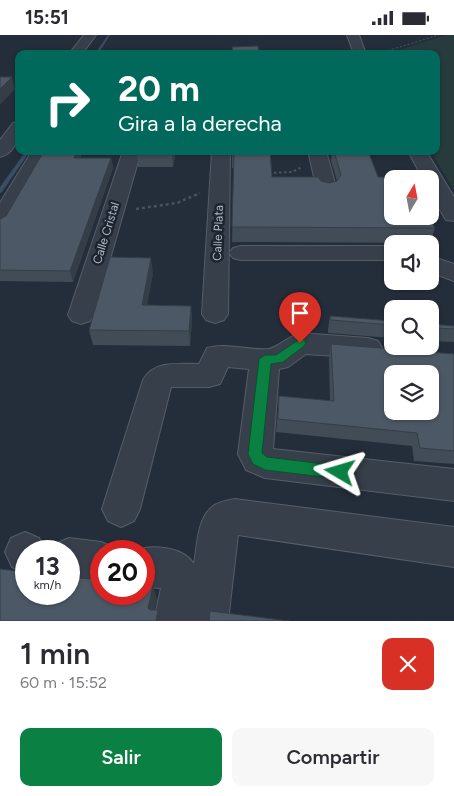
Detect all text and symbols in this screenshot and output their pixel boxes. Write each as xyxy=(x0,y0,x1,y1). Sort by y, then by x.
text: 15:51 xyxy=(25,6,69,29)
text: 20 m xyxy=(118,68,200,110)
icon: right xyxy=(35,70,100,135)
text: Gira a la derecha xyxy=(118,110,282,137)
north arrow xyxy=(384,170,439,225)
map controls xyxy=(384,170,439,420)
street label: Calle Cristal xyxy=(90,200,122,266)
street label: Calle Plata xyxy=(210,205,226,261)
button: sound xyxy=(384,235,439,290)
pin xyxy=(279,292,321,343)
icon: arrive xyxy=(286,299,314,327)
button: search xyxy=(384,300,439,355)
button: layers xyxy=(384,365,439,420)
position arrow xyxy=(313,445,365,497)
speed limit sign: 20 xyxy=(90,540,155,605)
text: 13 xyxy=(35,551,60,581)
text: km/h xyxy=(34,578,61,592)
text: 1 min xyxy=(20,635,90,672)
button: close xyxy=(382,638,434,690)
text: 60 m · 15:52 xyxy=(20,673,107,692)
button: Salir xyxy=(20,728,222,786)
button: Compartir xyxy=(232,728,434,786)

